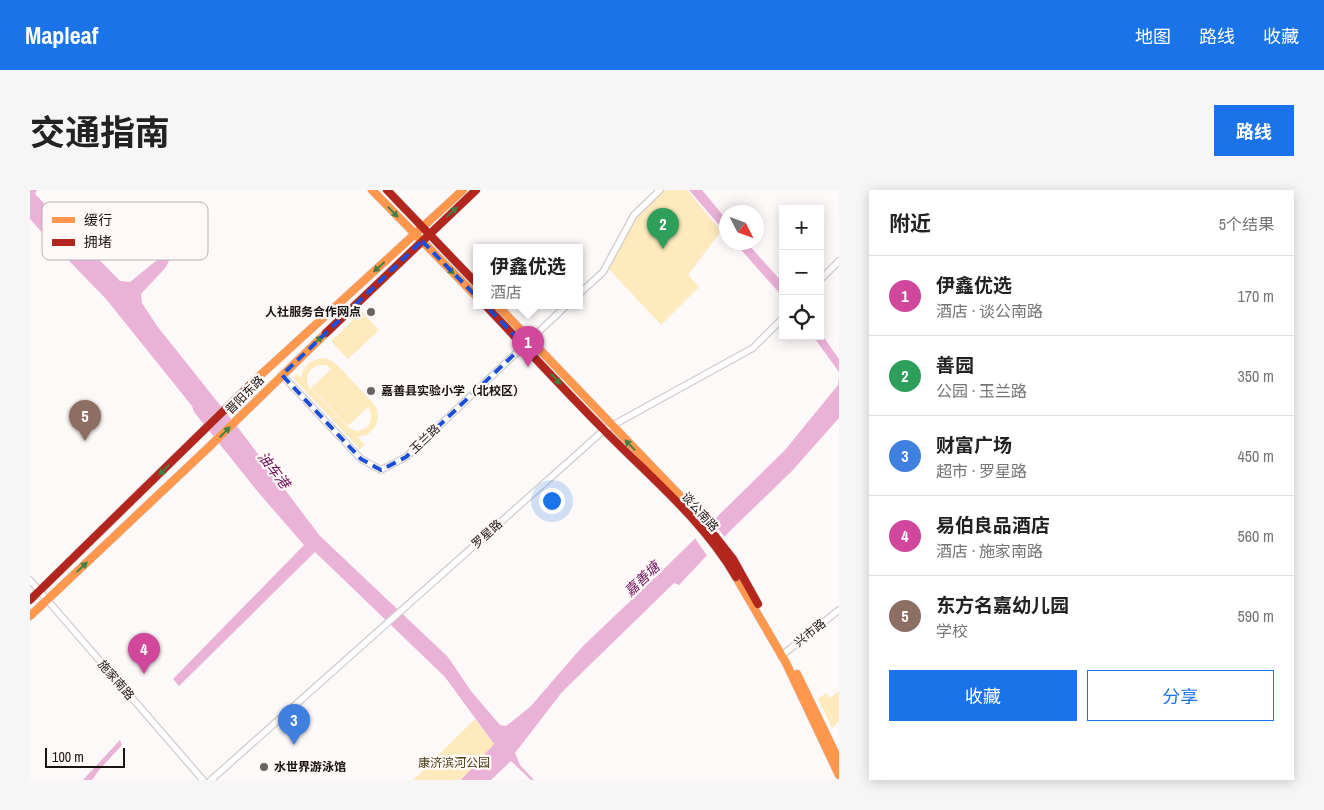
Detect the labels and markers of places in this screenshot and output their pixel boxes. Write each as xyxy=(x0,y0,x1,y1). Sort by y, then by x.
pin: 2 xyxy=(647,208,679,249)
place label: 人社服务合作网点 xyxy=(265,304,361,320)
marker: 人社服务合作网点 xyxy=(365,306,377,318)
pin: 1 xyxy=(512,326,544,367)
place label: 嘉善县实验小学（北校区） xyxy=(381,383,525,399)
marker: 嘉善县实验小学（北校区） xyxy=(365,385,377,397)
pin: 5 xyxy=(69,400,101,441)
pin: 4 xyxy=(128,633,160,674)
pin: 3 xyxy=(278,704,310,745)
place label: 水世界游泳馆 xyxy=(274,759,346,775)
marker: 水世界游泳馆 xyxy=(258,761,270,773)

